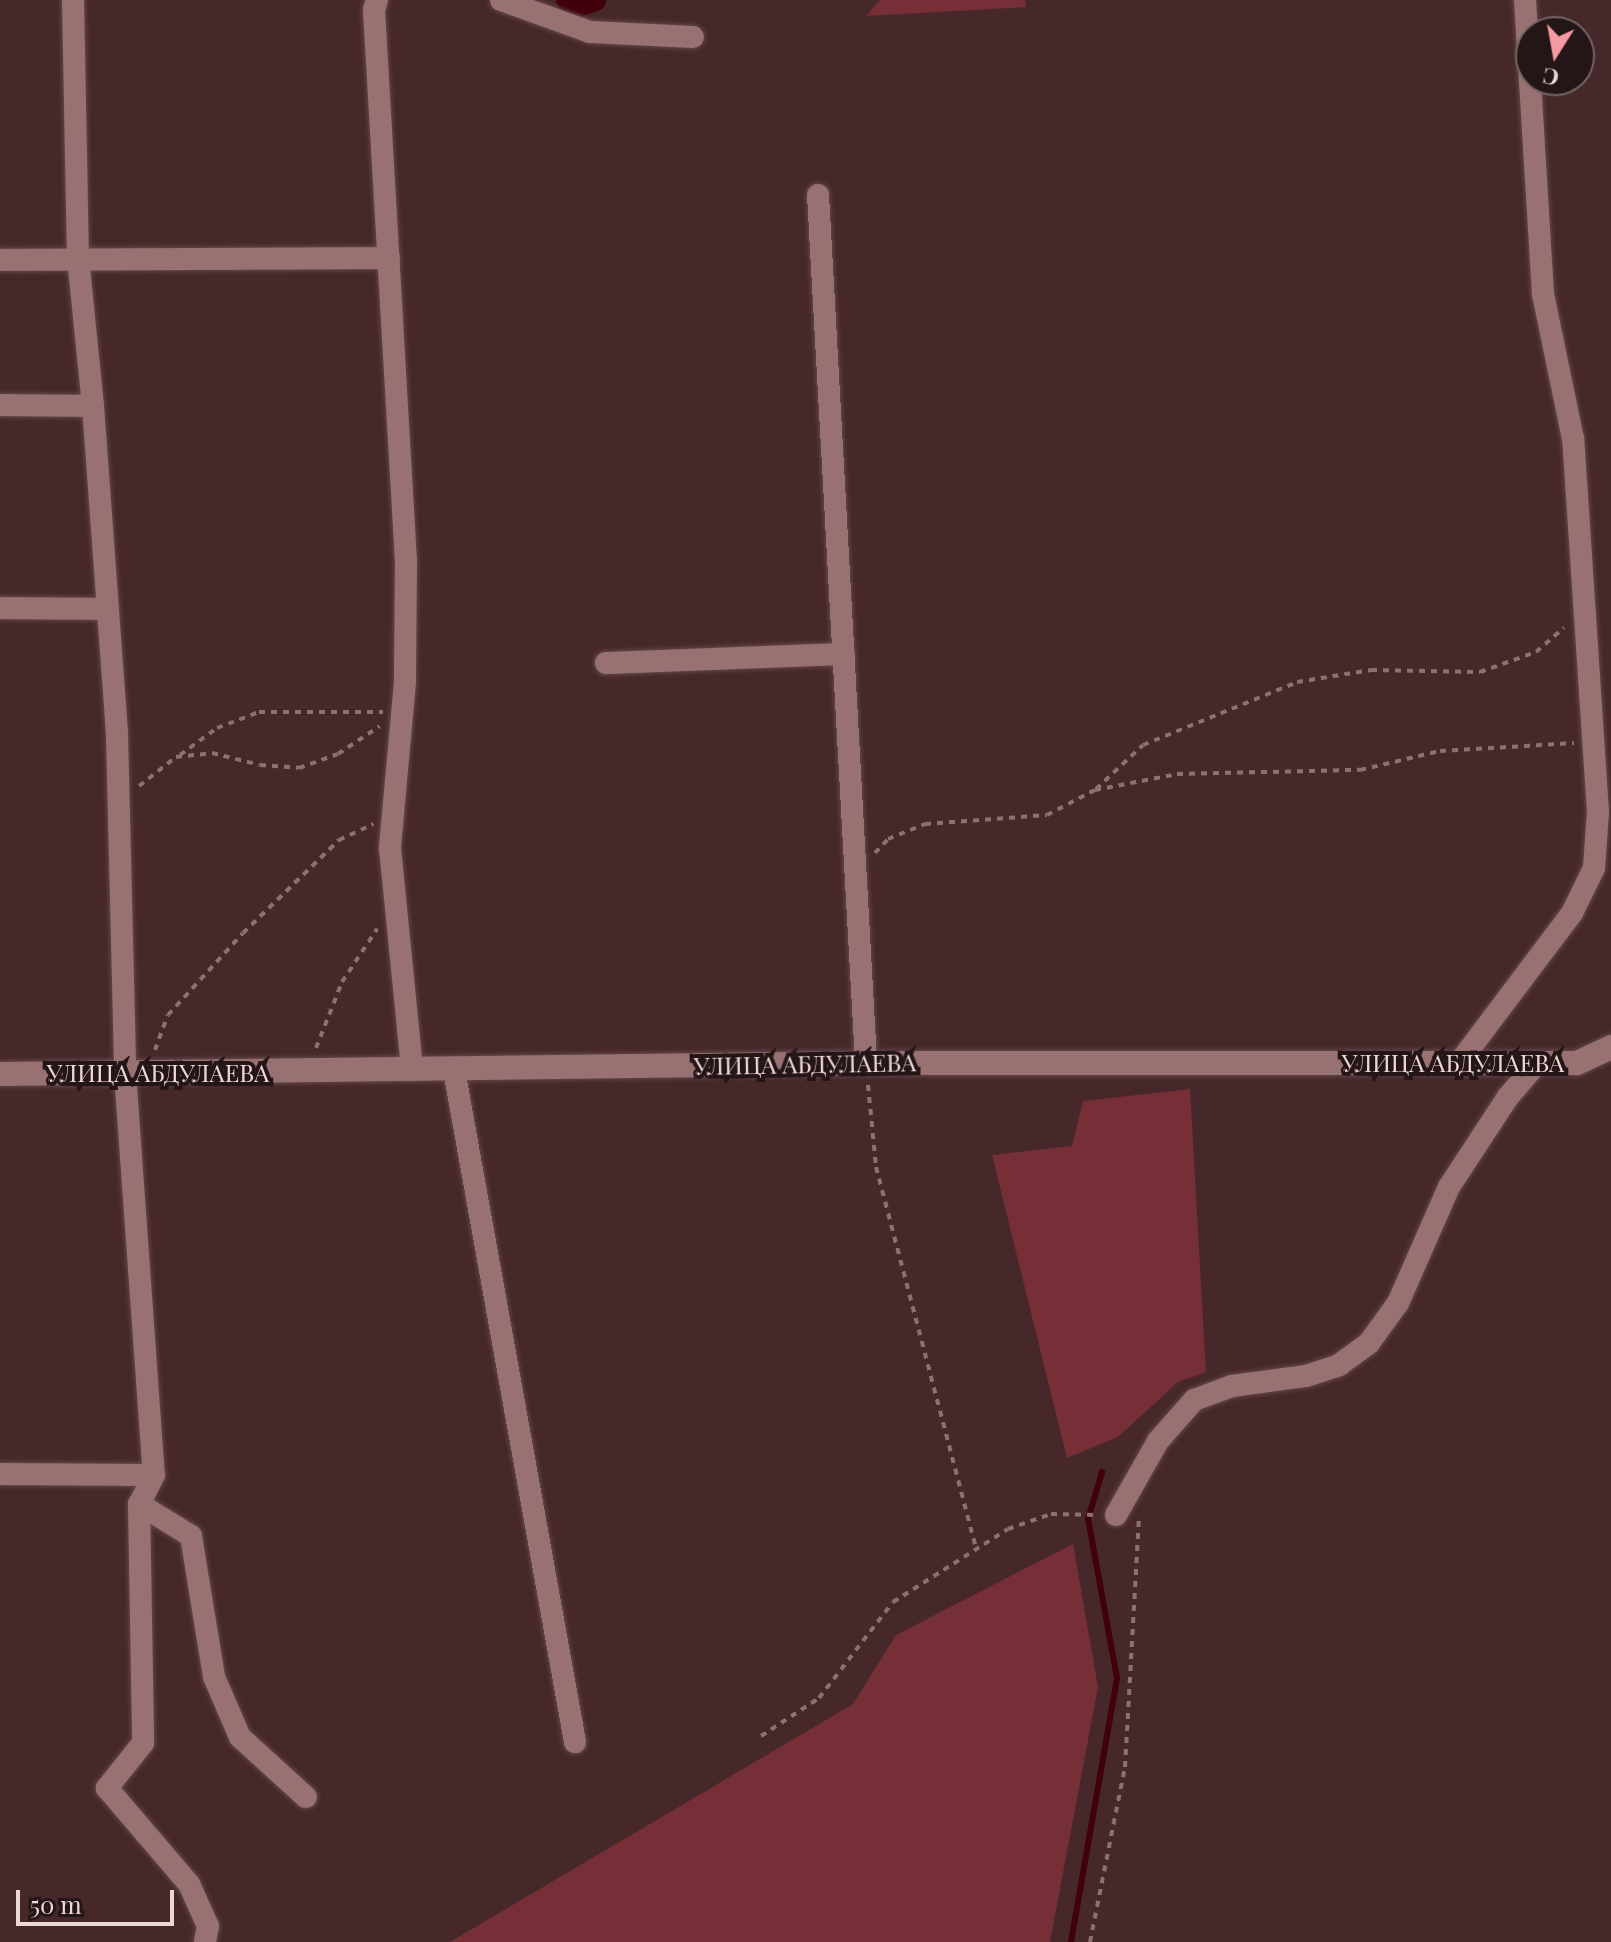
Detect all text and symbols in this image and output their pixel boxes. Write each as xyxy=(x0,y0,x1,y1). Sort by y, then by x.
north arrow xyxy=(1515,16,1595,96)
text: С xyxy=(1540,61,1561,94)
street label: УЛИЦА АБДУЛАЕВА xyxy=(694,1048,916,1080)
street label: УЛИЦА АБДУЛАЕВА xyxy=(1342,1049,1564,1077)
street label: УЛИЦА АБДУЛАЕВА xyxy=(47,1059,269,1087)
scale bar xyxy=(20,1874,178,1924)
text: 50 m xyxy=(30,1888,82,1920)

